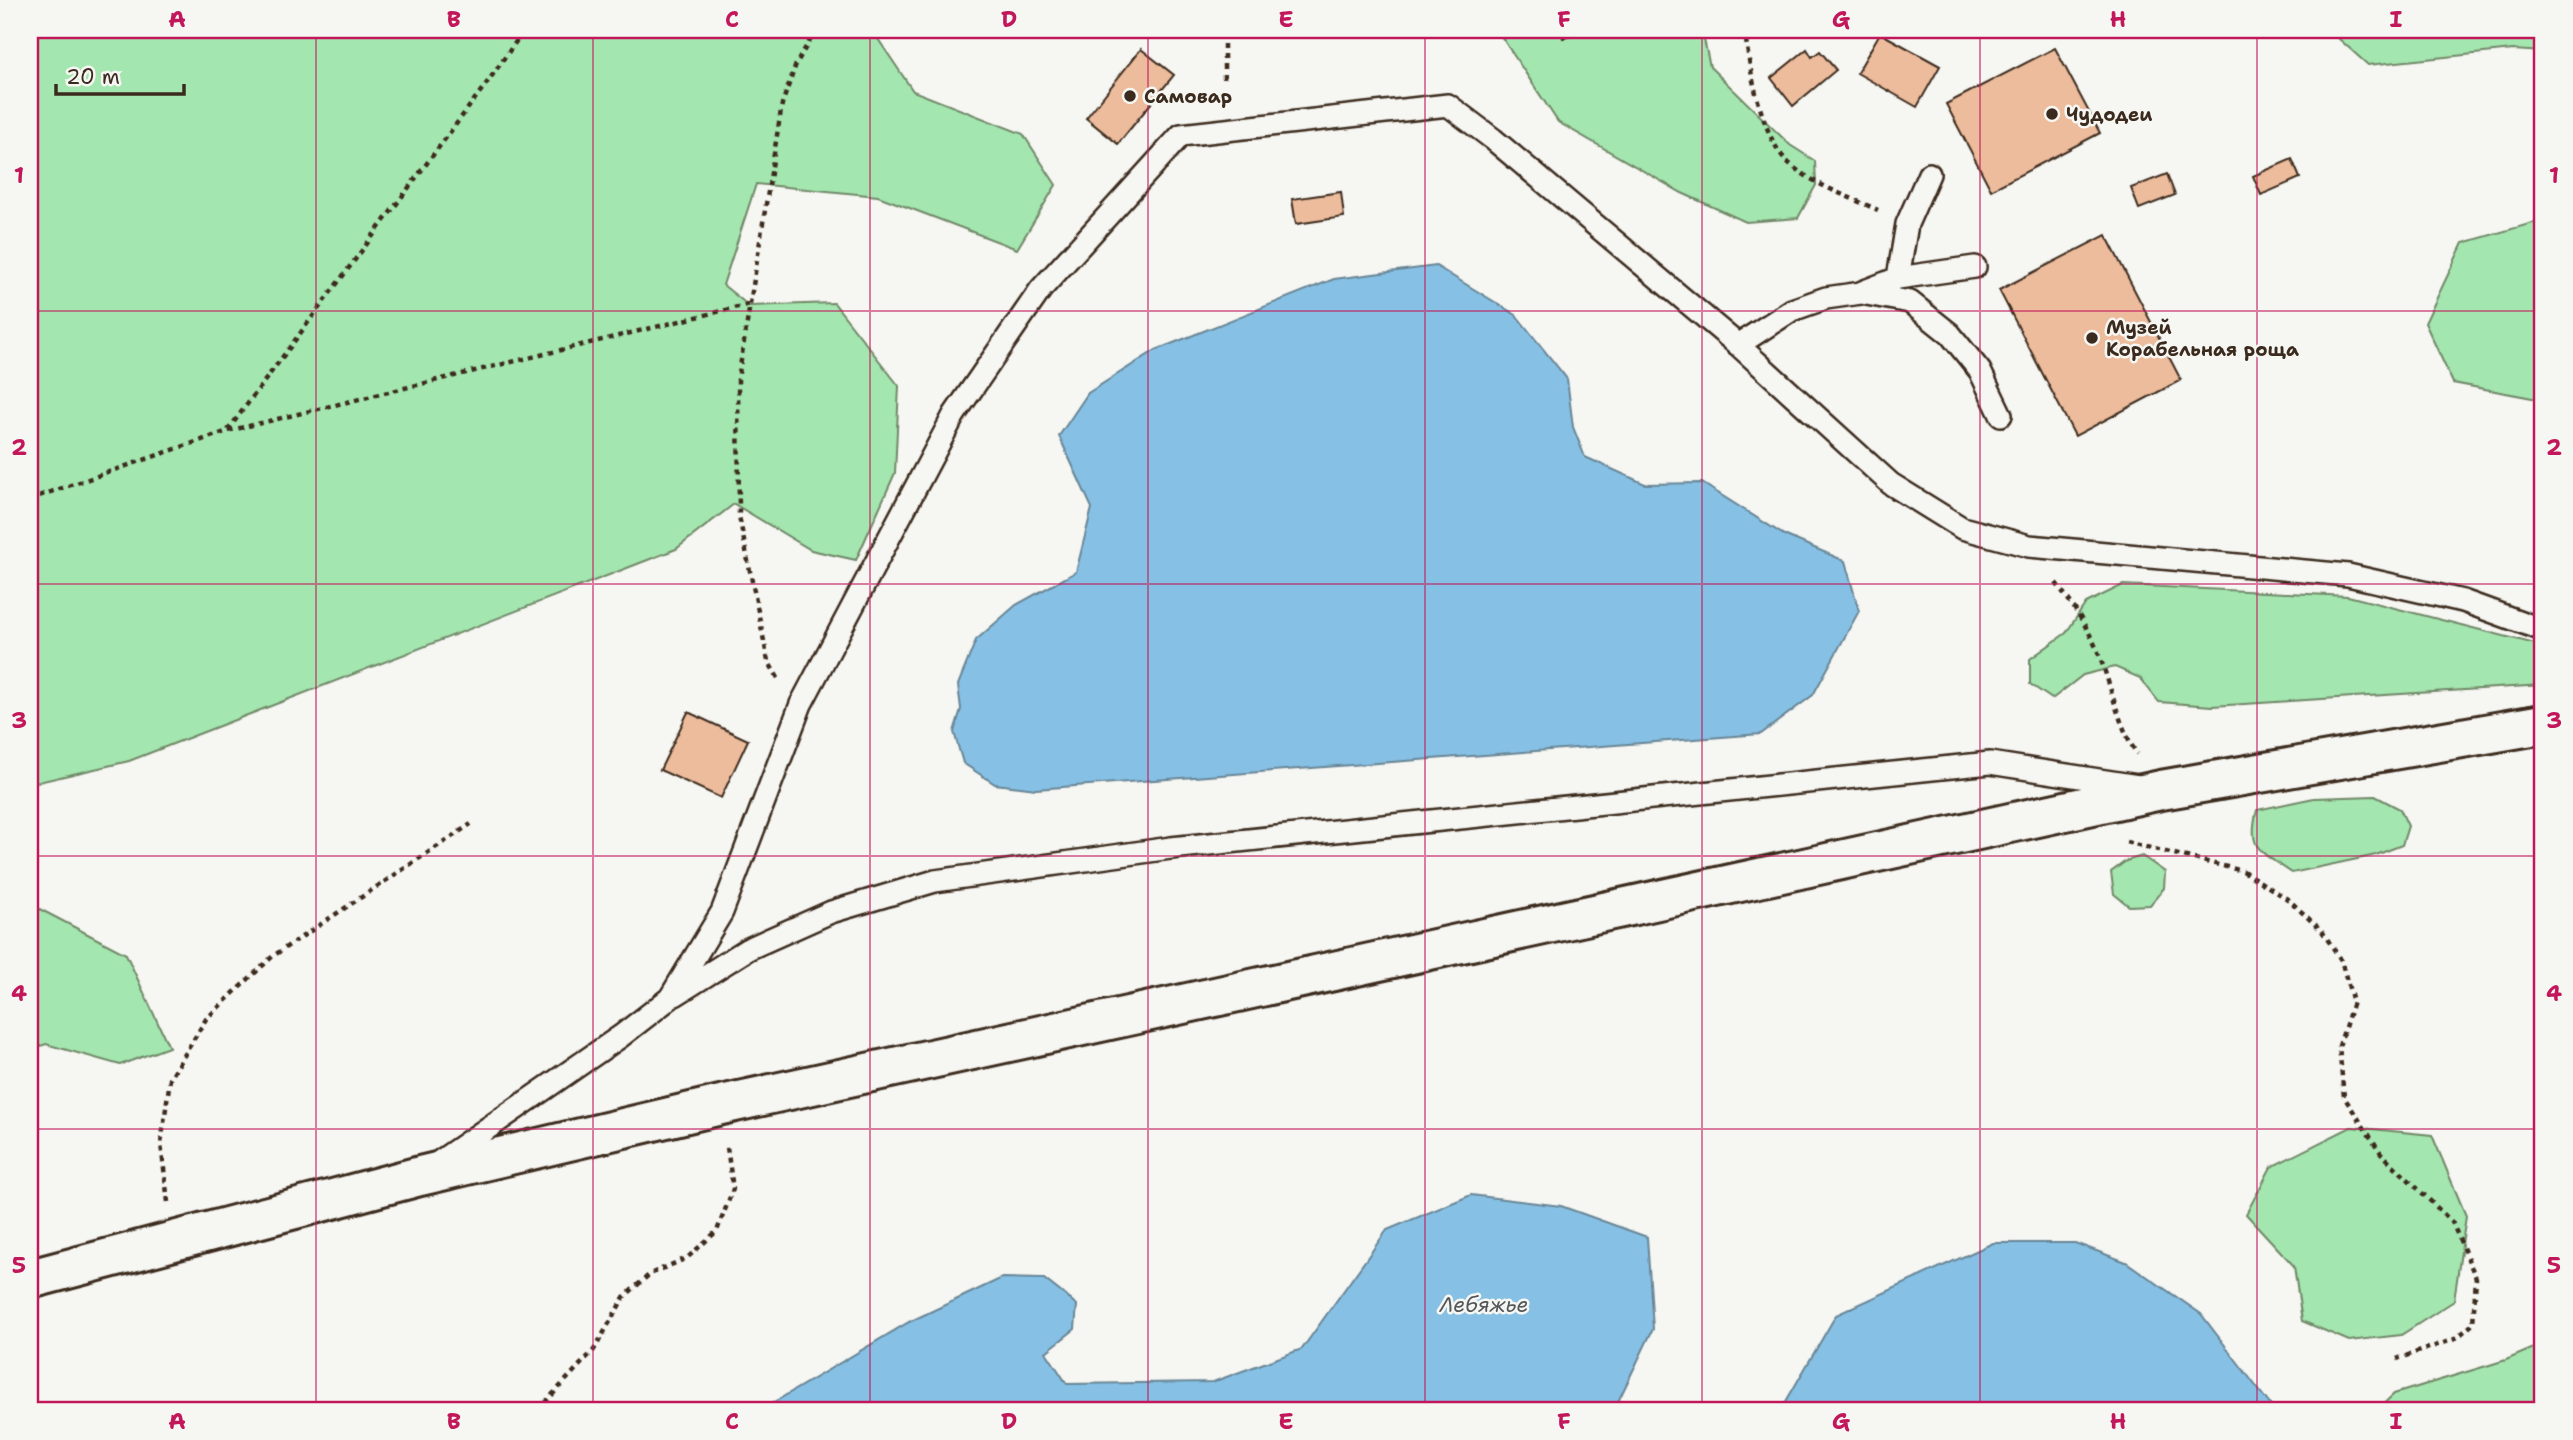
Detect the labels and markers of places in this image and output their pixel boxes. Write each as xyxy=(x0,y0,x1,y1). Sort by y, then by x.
place label: Самовар xyxy=(1144,84,1232,109)
marker: Самовар xyxy=(1122,88,1138,104)
place label: Чудодеи xyxy=(2066,102,2152,127)
marker: Чудодеи xyxy=(2044,106,2060,122)
place label: Музей Корабельная роща xyxy=(2106,315,2299,362)
marker: Музей Корабельная роща xyxy=(2084,330,2100,346)

